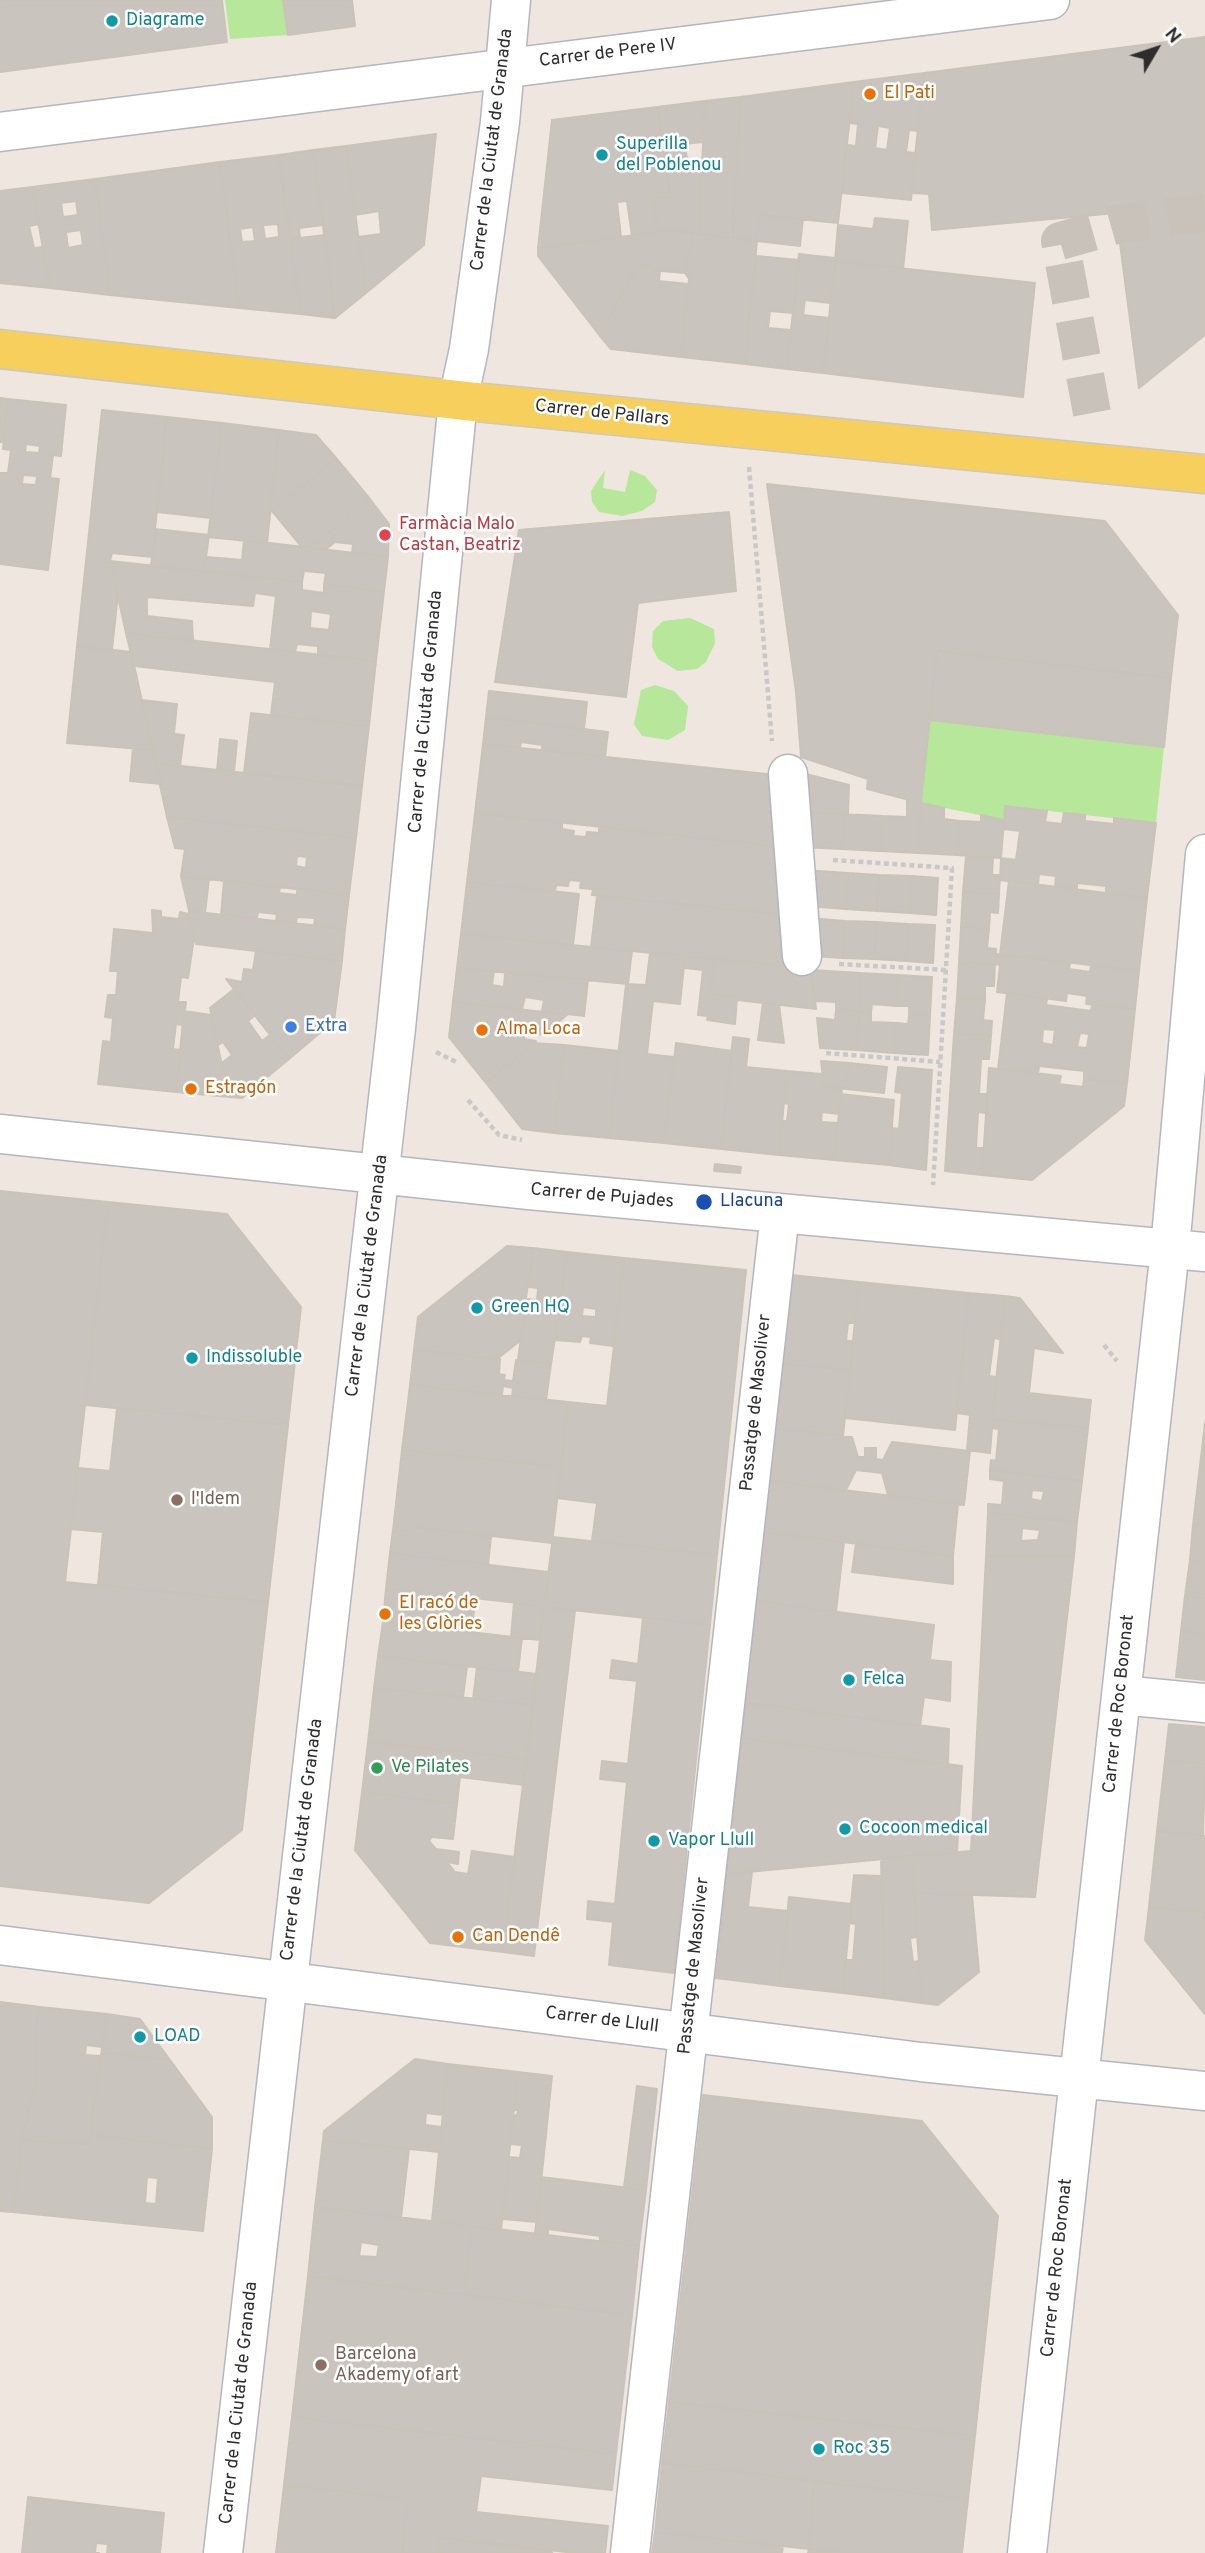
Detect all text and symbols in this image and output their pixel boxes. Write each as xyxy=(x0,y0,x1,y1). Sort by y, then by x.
place label: Diagrame xyxy=(126,10,204,32)
marker: Diagrame xyxy=(104,13,120,29)
north arrow xyxy=(1121,14,1191,84)
text: N xyxy=(1159,23,1186,49)
street label: Carrer de la Ciutat de Granada xyxy=(467,28,519,272)
street label: Carrer de Pere IV xyxy=(538,35,678,73)
place label: El Pati xyxy=(884,83,935,105)
marker: El Pati xyxy=(862,86,878,102)
place label: Superilla del Poblenou xyxy=(616,134,721,176)
marker: Superilla del Poblenou xyxy=(594,147,610,163)
street label: Carrer de Pallars xyxy=(534,396,670,432)
place label: Farmàcia Malo Castan, Beatriz xyxy=(399,514,521,556)
marker: Farmàcia Malo Castan, Beatriz xyxy=(377,527,393,543)
street label: Carrer de la Ciutat de Granada xyxy=(406,590,448,834)
place label: Extra xyxy=(305,1016,347,1038)
marker: Extra xyxy=(283,1019,299,1035)
place label: Alma Loca xyxy=(496,1019,581,1041)
marker: Alma Loca xyxy=(474,1022,490,1038)
place label: Estragón xyxy=(205,1078,276,1100)
marker: Estragón xyxy=(183,1081,199,1097)
street label: Carrer de la Ciutat de Granada xyxy=(342,1154,394,1398)
street label: Carrer de Pujades xyxy=(529,1180,675,1214)
place label: Llacuna xyxy=(720,1191,783,1213)
marker: Llacuna xyxy=(694,1192,714,1212)
place label: Green HQ xyxy=(491,1297,570,1319)
marker: Green HQ xyxy=(469,1300,485,1316)
street label: Passatge de Masoliver xyxy=(737,1313,777,1493)
place label: Indissoluble xyxy=(206,1347,302,1369)
marker: Indissoluble xyxy=(184,1350,200,1366)
place label: l'Idem xyxy=(191,1489,240,1511)
marker: l'Idem xyxy=(169,1492,185,1508)
place label: El racó de les Glòries xyxy=(399,1593,482,1636)
marker: El racó de les Glòries xyxy=(377,1606,393,1622)
street label: Carrer de Roc Boronat xyxy=(1100,1614,1140,1794)
place label: Felca xyxy=(863,1669,904,1691)
marker: Felca xyxy=(841,1672,857,1688)
street label: Carrer de la Ciutat de Granada xyxy=(277,1718,329,1962)
place label: Ve Pilates xyxy=(391,1757,469,1779)
marker: Ve Pilates xyxy=(369,1760,385,1776)
place label: Cocoon medical xyxy=(859,1818,988,1840)
marker: Cocoon medical xyxy=(837,1821,853,1837)
place label: Vapor Llull xyxy=(668,1830,754,1852)
marker: Vapor Llull xyxy=(646,1833,662,1849)
street label: Passatge de Masoliver xyxy=(675,1876,715,2056)
place label: Can Dendê xyxy=(472,1926,560,1948)
marker: Can Dendê xyxy=(450,1929,466,1945)
street label: Carrer de Llull xyxy=(544,2003,660,2039)
place label: LOAD xyxy=(154,2026,201,2048)
marker: LOAD xyxy=(132,2029,148,2045)
street label: Carrer de Roc Boronat xyxy=(1038,2178,1078,2358)
street label: Carrer de la Ciutat de Granada xyxy=(217,2281,263,2525)
place label: Barcelona Akademy of art xyxy=(335,2344,459,2386)
marker: Barcelona Akademy of art xyxy=(313,2357,329,2373)
place label: Roc 35 xyxy=(833,2438,890,2460)
marker: Roc 35 xyxy=(811,2441,827,2457)

